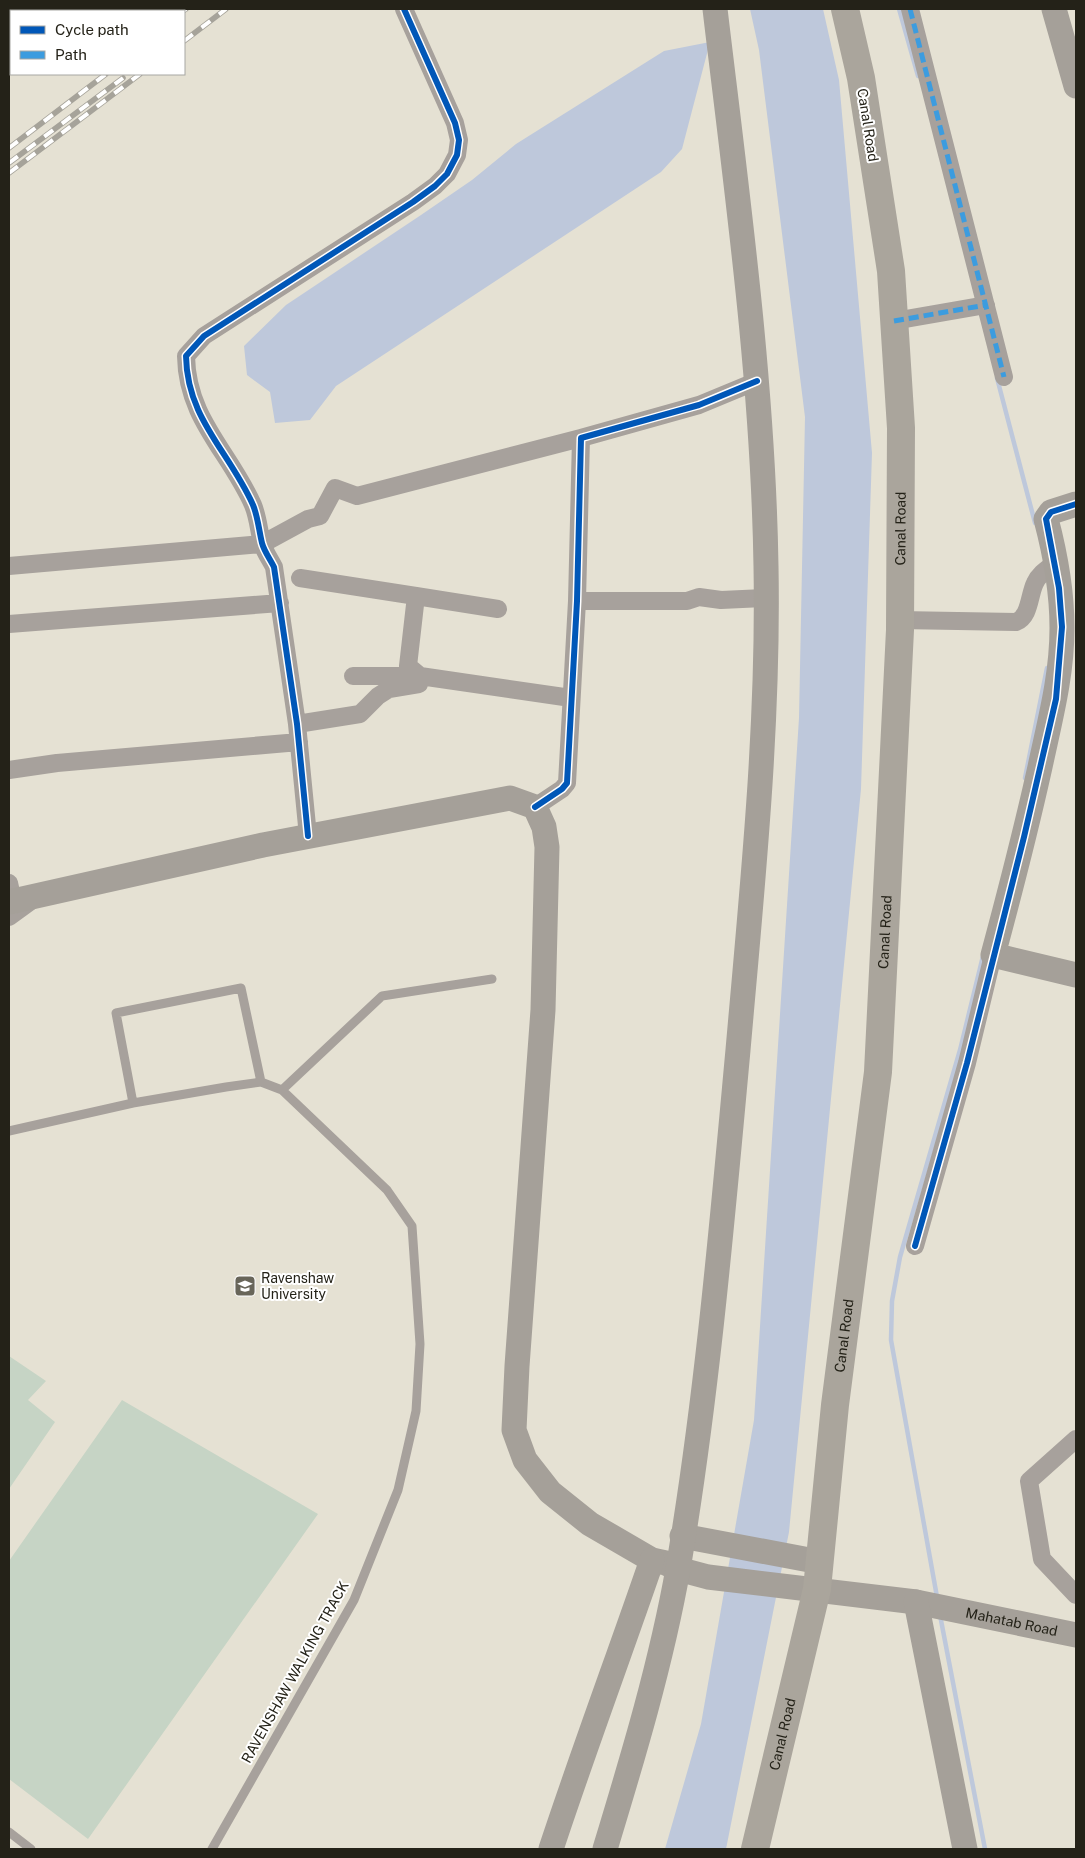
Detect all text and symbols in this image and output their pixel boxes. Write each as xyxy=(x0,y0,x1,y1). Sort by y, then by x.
legend xyxy=(10,10,185,75)
text: Cycle path xyxy=(55,21,129,38)
text: Path xyxy=(55,46,87,63)
street label: Canal Road xyxy=(854,87,882,163)
street label: Canal Road xyxy=(892,491,909,565)
street label: Canal Road xyxy=(875,895,895,969)
place label: Ravenshaw University xyxy=(261,1270,334,1302)
school or university icon: Ravenshaw University xyxy=(233,1274,257,1298)
street label: Canal Road xyxy=(831,1298,857,1373)
street label: RAVENSHAW WALKING TRACK xyxy=(238,1578,352,1766)
street label: Mahatab Road xyxy=(964,1604,1059,1639)
street label: Canal Road xyxy=(766,1696,799,1772)

